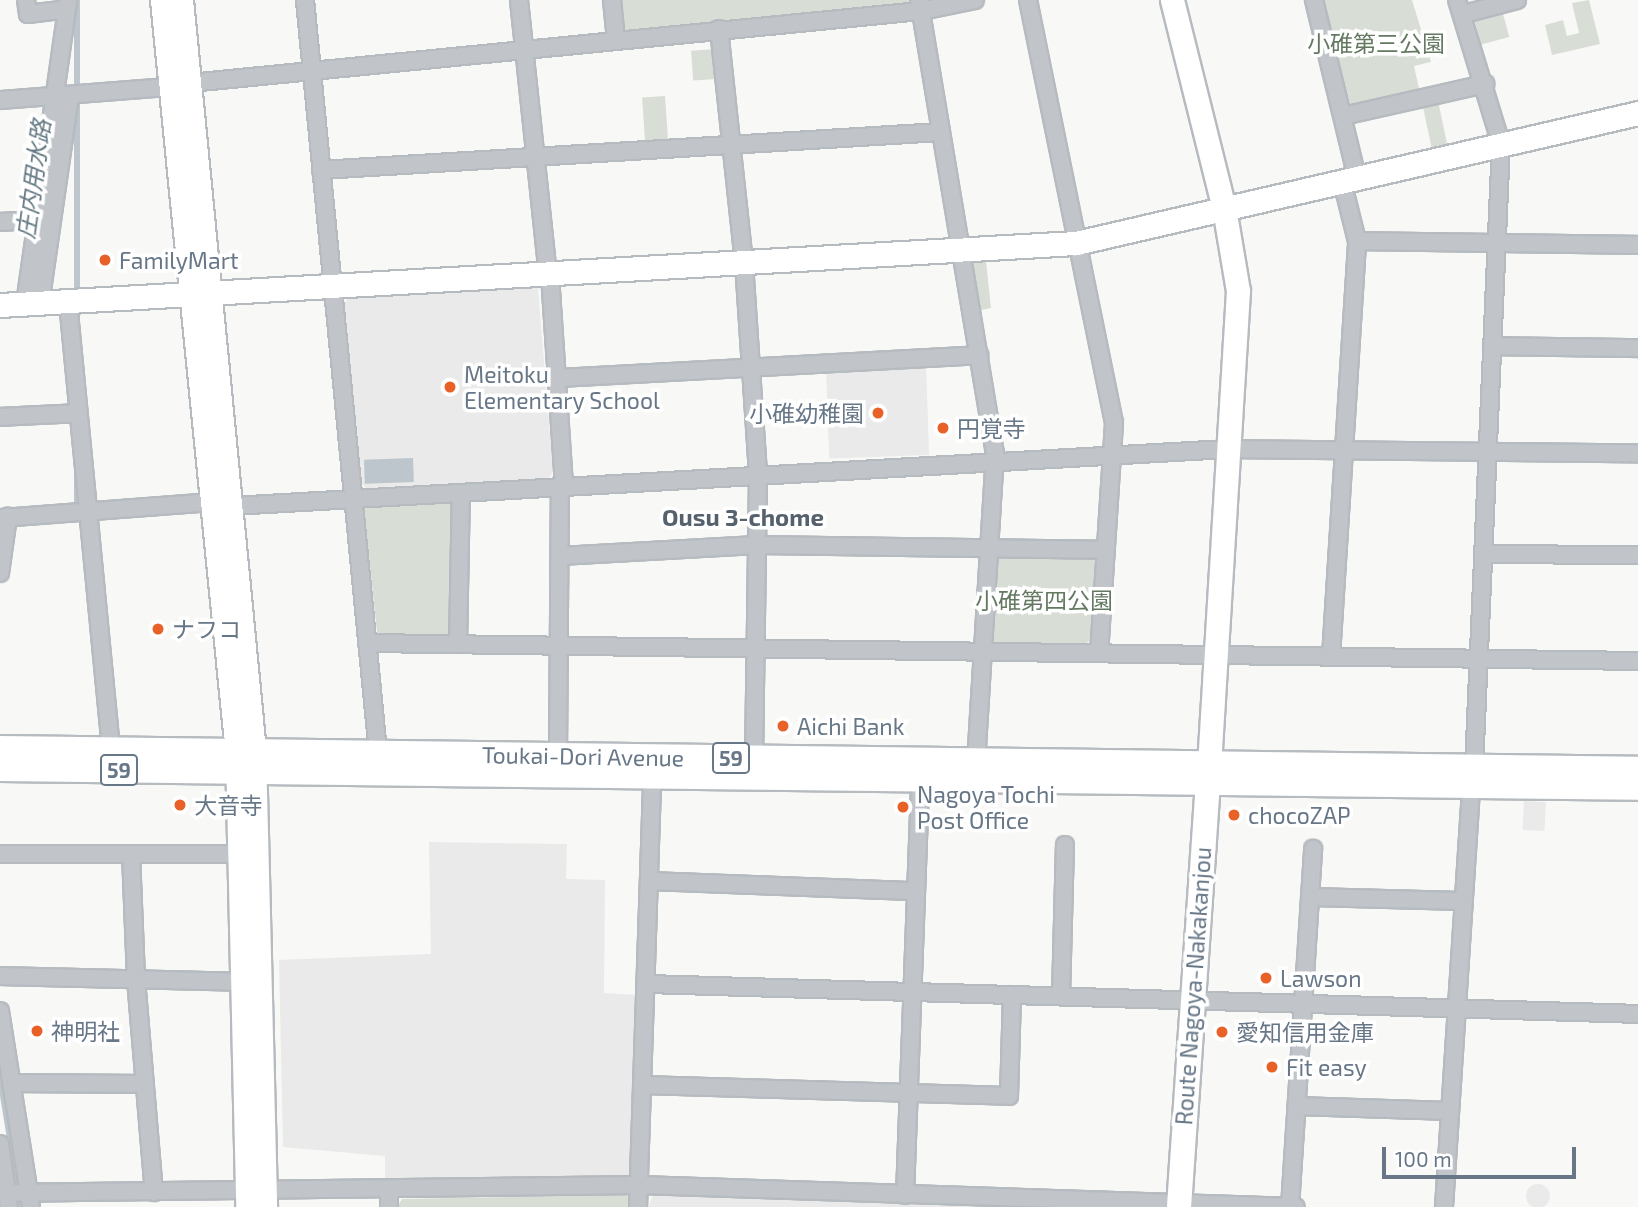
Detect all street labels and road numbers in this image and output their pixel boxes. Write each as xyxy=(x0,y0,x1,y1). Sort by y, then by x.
street label: Toukai-Dori Avenue xyxy=(481,740,685,772)
road number: 59 xyxy=(712,740,750,776)
road number: 59 xyxy=(100,752,138,788)
street label: Route Nagoya-Nakakanjou xyxy=(1170,846,1216,1126)

